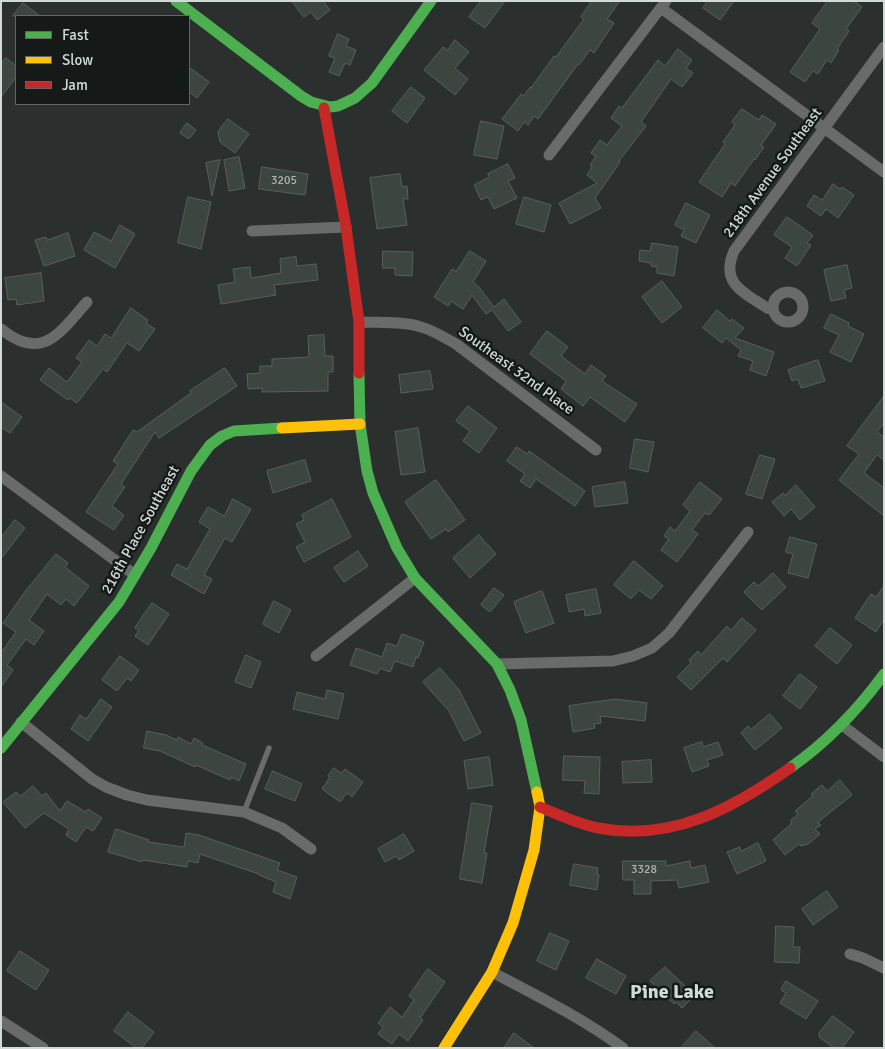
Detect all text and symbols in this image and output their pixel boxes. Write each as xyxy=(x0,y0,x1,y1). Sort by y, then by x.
legend xyxy=(15,15,190,105)
text: Fast xyxy=(62,26,89,44)
text: Slow xyxy=(62,51,93,69)
text: Jam xyxy=(62,76,88,94)
street label: 218th Avenue Southeast xyxy=(720,105,826,241)
house number: 3205 xyxy=(271,174,297,188)
street label: Southeast 32nd Place xyxy=(455,323,577,419)
street label: 216th Place Southeast xyxy=(98,463,184,597)
house number: 3328 xyxy=(631,863,657,877)
district label: Pine Lake xyxy=(630,981,714,1005)

